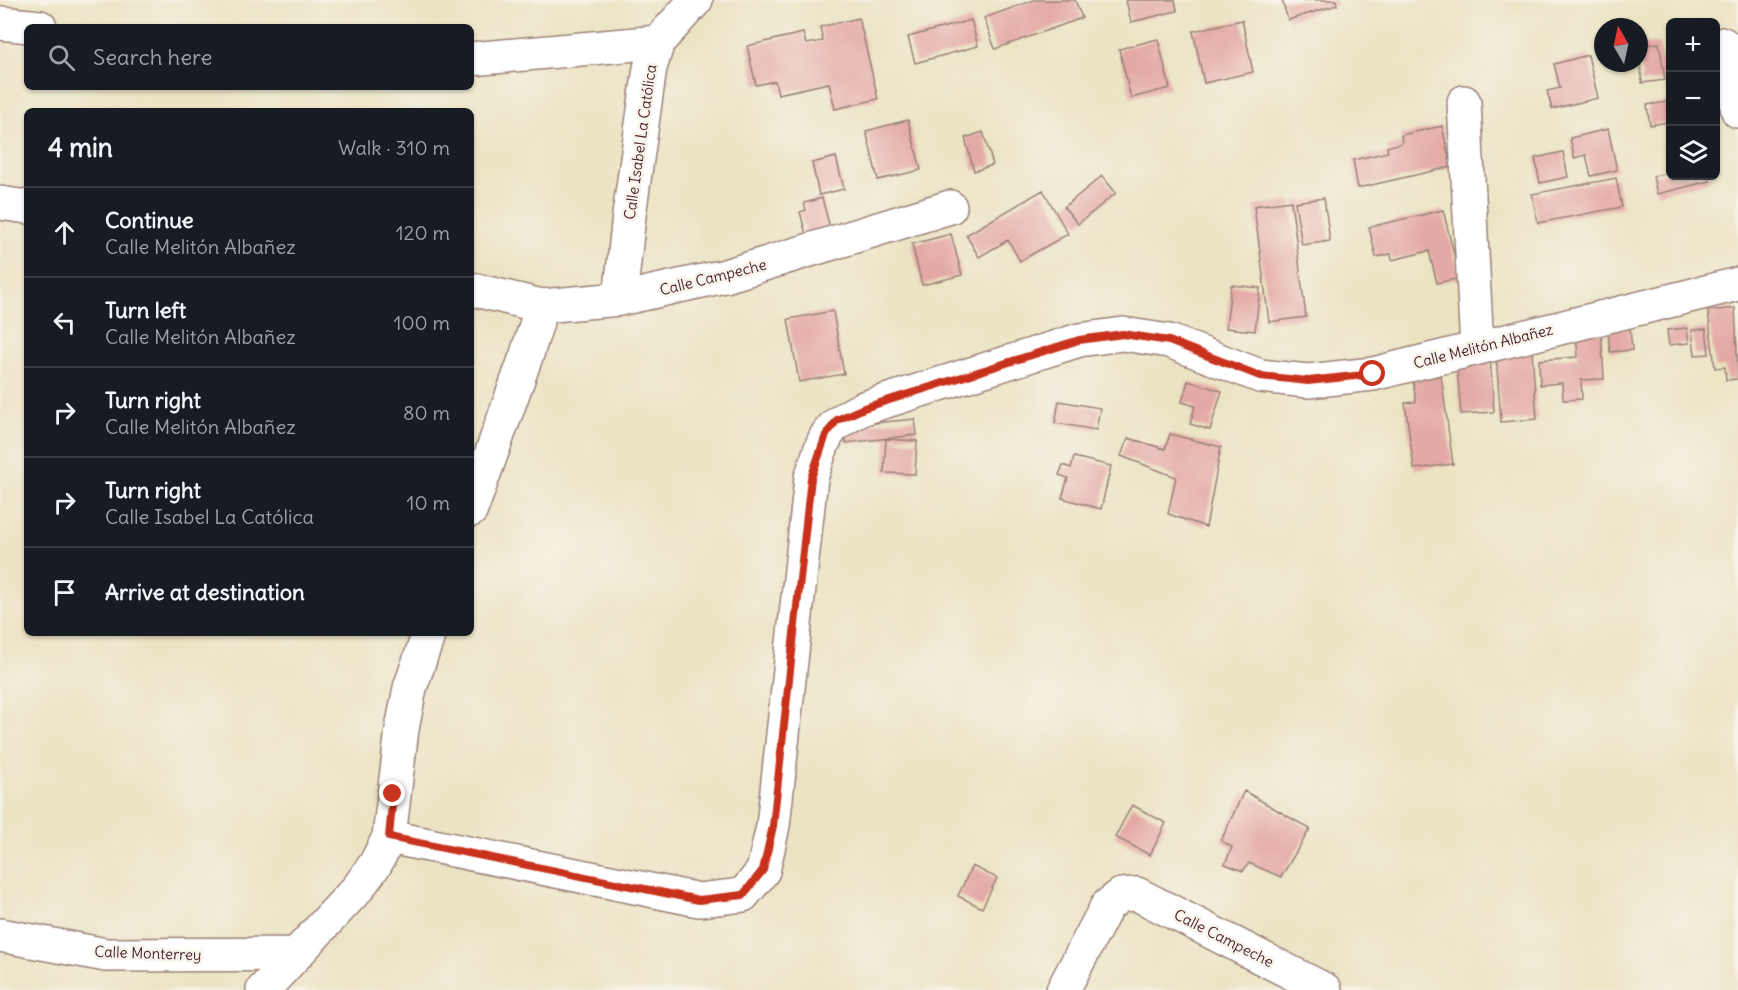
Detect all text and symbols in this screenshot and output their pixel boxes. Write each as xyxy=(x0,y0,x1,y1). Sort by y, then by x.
north arrow xyxy=(1594,18,1648,72)
map controls xyxy=(1666,18,1720,180)
button: + xyxy=(1666,18,1720,72)
search box xyxy=(24,24,474,90)
icon: search xyxy=(45,41,78,74)
text: Search here xyxy=(93,43,212,71)
street label: Calle Isabel La Católica xyxy=(620,63,660,221)
button: − xyxy=(1666,72,1720,126)
button: layers xyxy=(1666,126,1720,180)
text: 4 min xyxy=(48,131,113,164)
text: Walk · 310 m xyxy=(338,135,450,160)
text: Continue xyxy=(105,206,194,234)
icon: ahead xyxy=(48,216,81,249)
text: 120 m xyxy=(396,220,450,245)
text: Calle Melitón Albañez xyxy=(105,234,296,259)
street label: Calle Campeche xyxy=(658,255,768,299)
text: Turn left xyxy=(105,296,186,324)
icon: left xyxy=(48,306,81,339)
text: 100 m xyxy=(393,310,450,335)
street label: Calle Melitón Albañez xyxy=(1411,319,1555,373)
text: Calle Melitón Albañez xyxy=(105,324,296,349)
route start xyxy=(1359,360,1385,386)
text: Turn right xyxy=(105,386,201,414)
icon: right xyxy=(48,396,81,429)
text: 80 m xyxy=(403,400,450,425)
text: Calle Melitón Albañez xyxy=(105,414,296,439)
text: Turn right xyxy=(105,476,201,504)
icon: right xyxy=(48,486,81,519)
text: 10 m xyxy=(407,490,450,515)
text: Calle Isabel La Católica xyxy=(105,504,314,529)
icon: arrive xyxy=(48,576,81,609)
text: Arrive at destination xyxy=(105,578,305,606)
route end xyxy=(379,780,405,806)
street label: Calle Campeche xyxy=(1171,905,1277,971)
street label: Calle Monterrey xyxy=(94,942,202,964)

